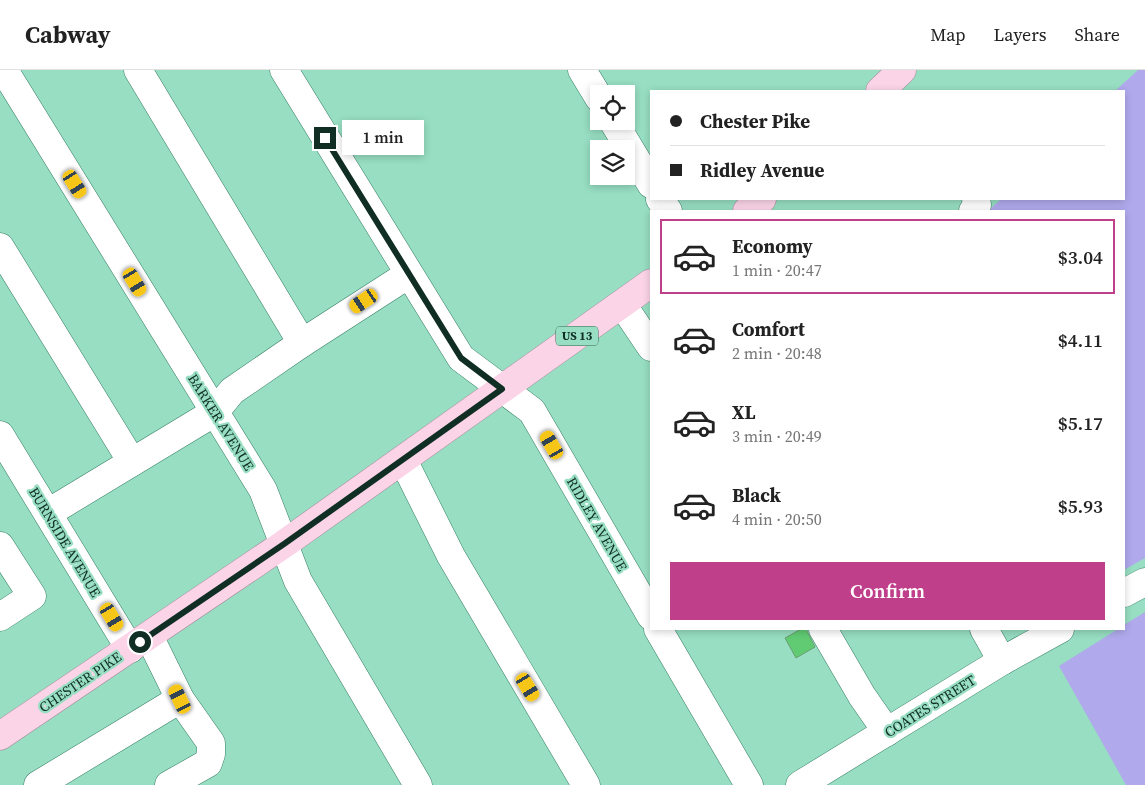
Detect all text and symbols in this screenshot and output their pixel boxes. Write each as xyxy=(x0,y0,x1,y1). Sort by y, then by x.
text: Cabway xyxy=(25,18,111,51)
text: Map xyxy=(930,22,965,47)
text: Layers xyxy=(993,22,1046,47)
text: Share xyxy=(1074,22,1120,47)
map controls xyxy=(590,85,635,185)
button: locate xyxy=(590,85,635,130)
text: Chester Pike xyxy=(700,108,810,134)
callout: 1 min xyxy=(342,120,425,156)
text: 1 min xyxy=(362,126,404,148)
route end xyxy=(314,127,336,149)
button: layers xyxy=(590,140,635,185)
text: Ridley Avenue xyxy=(700,157,824,183)
car xyxy=(60,167,89,201)
text: Economy xyxy=(732,233,813,259)
icon: car xyxy=(672,234,717,279)
text: $3.04 xyxy=(1058,244,1103,270)
text: 1 min · 20:47 xyxy=(732,259,822,281)
car xyxy=(120,265,149,299)
car xyxy=(347,286,380,316)
text: Comfort xyxy=(732,316,805,342)
icon: car xyxy=(672,317,717,362)
road number: US 13 xyxy=(556,326,598,346)
text: $4.11 xyxy=(1058,327,1103,353)
text: 2 min · 20:48 xyxy=(732,342,822,364)
street label: BARKER AVENUE xyxy=(183,370,259,474)
text: XL xyxy=(732,399,755,425)
icon: car xyxy=(672,400,717,445)
text: $5.17 xyxy=(1058,410,1103,436)
text: 3 min · 20:49 xyxy=(732,425,822,447)
car xyxy=(538,428,565,462)
street label: RIDLEY AVENUE xyxy=(562,473,632,575)
text: Black xyxy=(732,482,781,508)
street label: BURNSIDE AVENUE xyxy=(24,483,106,601)
icon: car xyxy=(672,483,717,528)
text: $5.93 xyxy=(1058,493,1103,519)
text: 4 min · 20:50 xyxy=(732,508,822,530)
button: Confirm xyxy=(670,562,1105,620)
car xyxy=(97,600,126,634)
route start xyxy=(129,631,151,653)
street label: CHESTER PIKE xyxy=(35,647,125,717)
car xyxy=(513,670,542,704)
street label: COATES STREET xyxy=(881,670,980,742)
car xyxy=(166,682,193,716)

